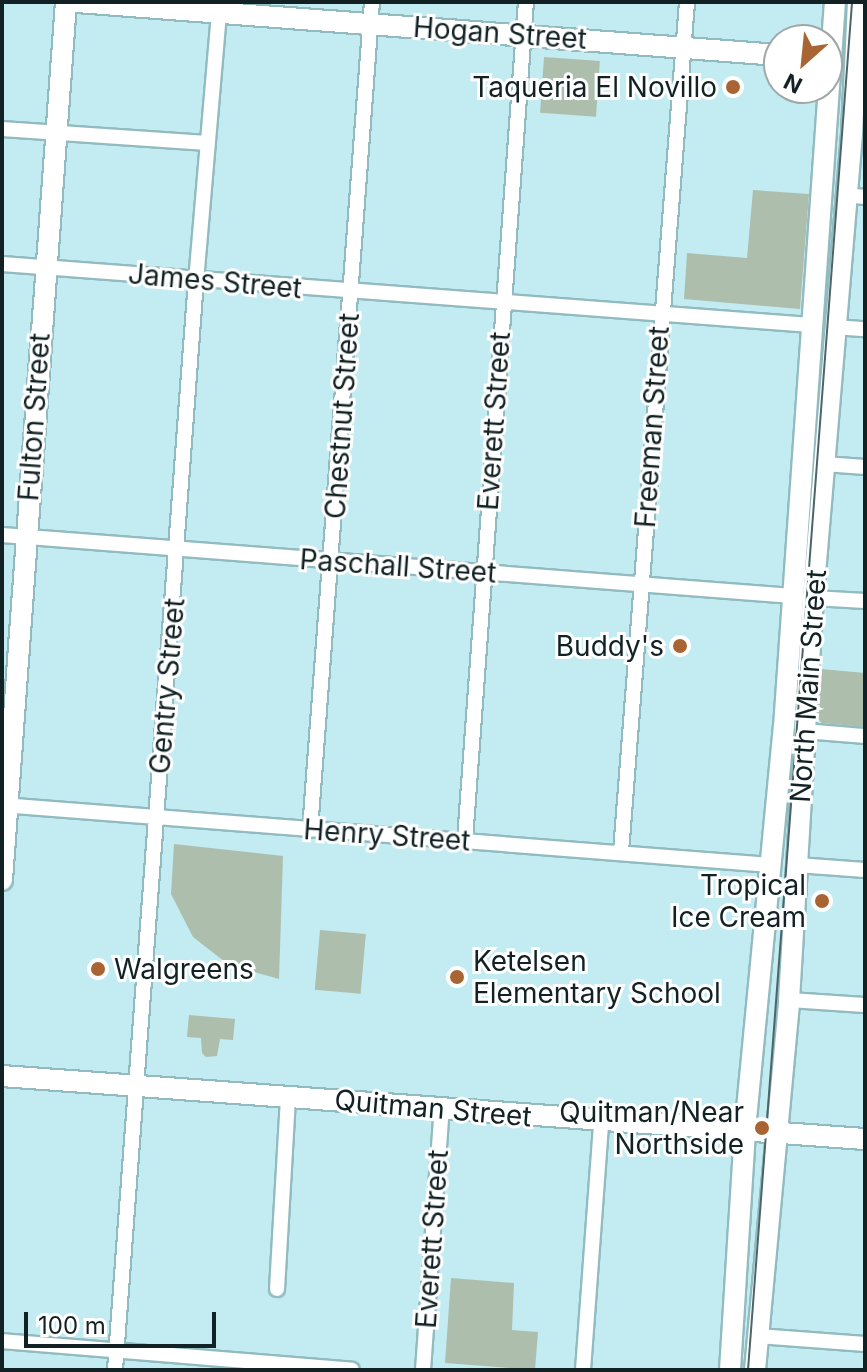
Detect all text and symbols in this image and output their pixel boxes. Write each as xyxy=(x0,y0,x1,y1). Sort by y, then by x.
street label: Hogan Street xyxy=(412,10,588,56)
north arrow xyxy=(763,24,843,104)
text: N xyxy=(780,68,806,99)
place label: Taqueria El Novillo xyxy=(472,70,717,104)
marker: Taqueria El Novillo xyxy=(724,78,742,96)
street label: James Street xyxy=(127,257,303,305)
street label: Chestnut Street xyxy=(318,312,366,520)
street label: Freeman Street xyxy=(628,325,676,529)
street label: Everett Street xyxy=(471,330,517,512)
street label: Fulton Street xyxy=(11,332,57,502)
street label: Paschall Street xyxy=(299,542,497,590)
street label: North Main Street xyxy=(783,568,833,804)
street label: Gentry Street xyxy=(143,597,191,775)
place label: Buddy's xyxy=(556,629,664,663)
marker: Buddy's xyxy=(671,637,689,655)
street label: Henry Street xyxy=(302,812,472,858)
place label: Tropical Ice Cream xyxy=(671,868,806,934)
marker: Tropical Ice Cream xyxy=(813,892,831,910)
place label: Ketelsen Elementary School xyxy=(473,944,721,1010)
place label: Walgreens xyxy=(114,952,254,986)
marker: Walgreens xyxy=(89,960,107,978)
marker: Ketelsen Elementary School xyxy=(448,968,466,986)
street label: Quitman Street xyxy=(333,1083,533,1133)
place label: Quitman/Near Northside xyxy=(559,1095,744,1161)
marker: Quitman/Near Northside xyxy=(751,1117,773,1139)
street label: Everett Street xyxy=(409,1148,455,1330)
scale bar xyxy=(28,1296,220,1346)
text: 100 m xyxy=(38,1311,106,1340)

